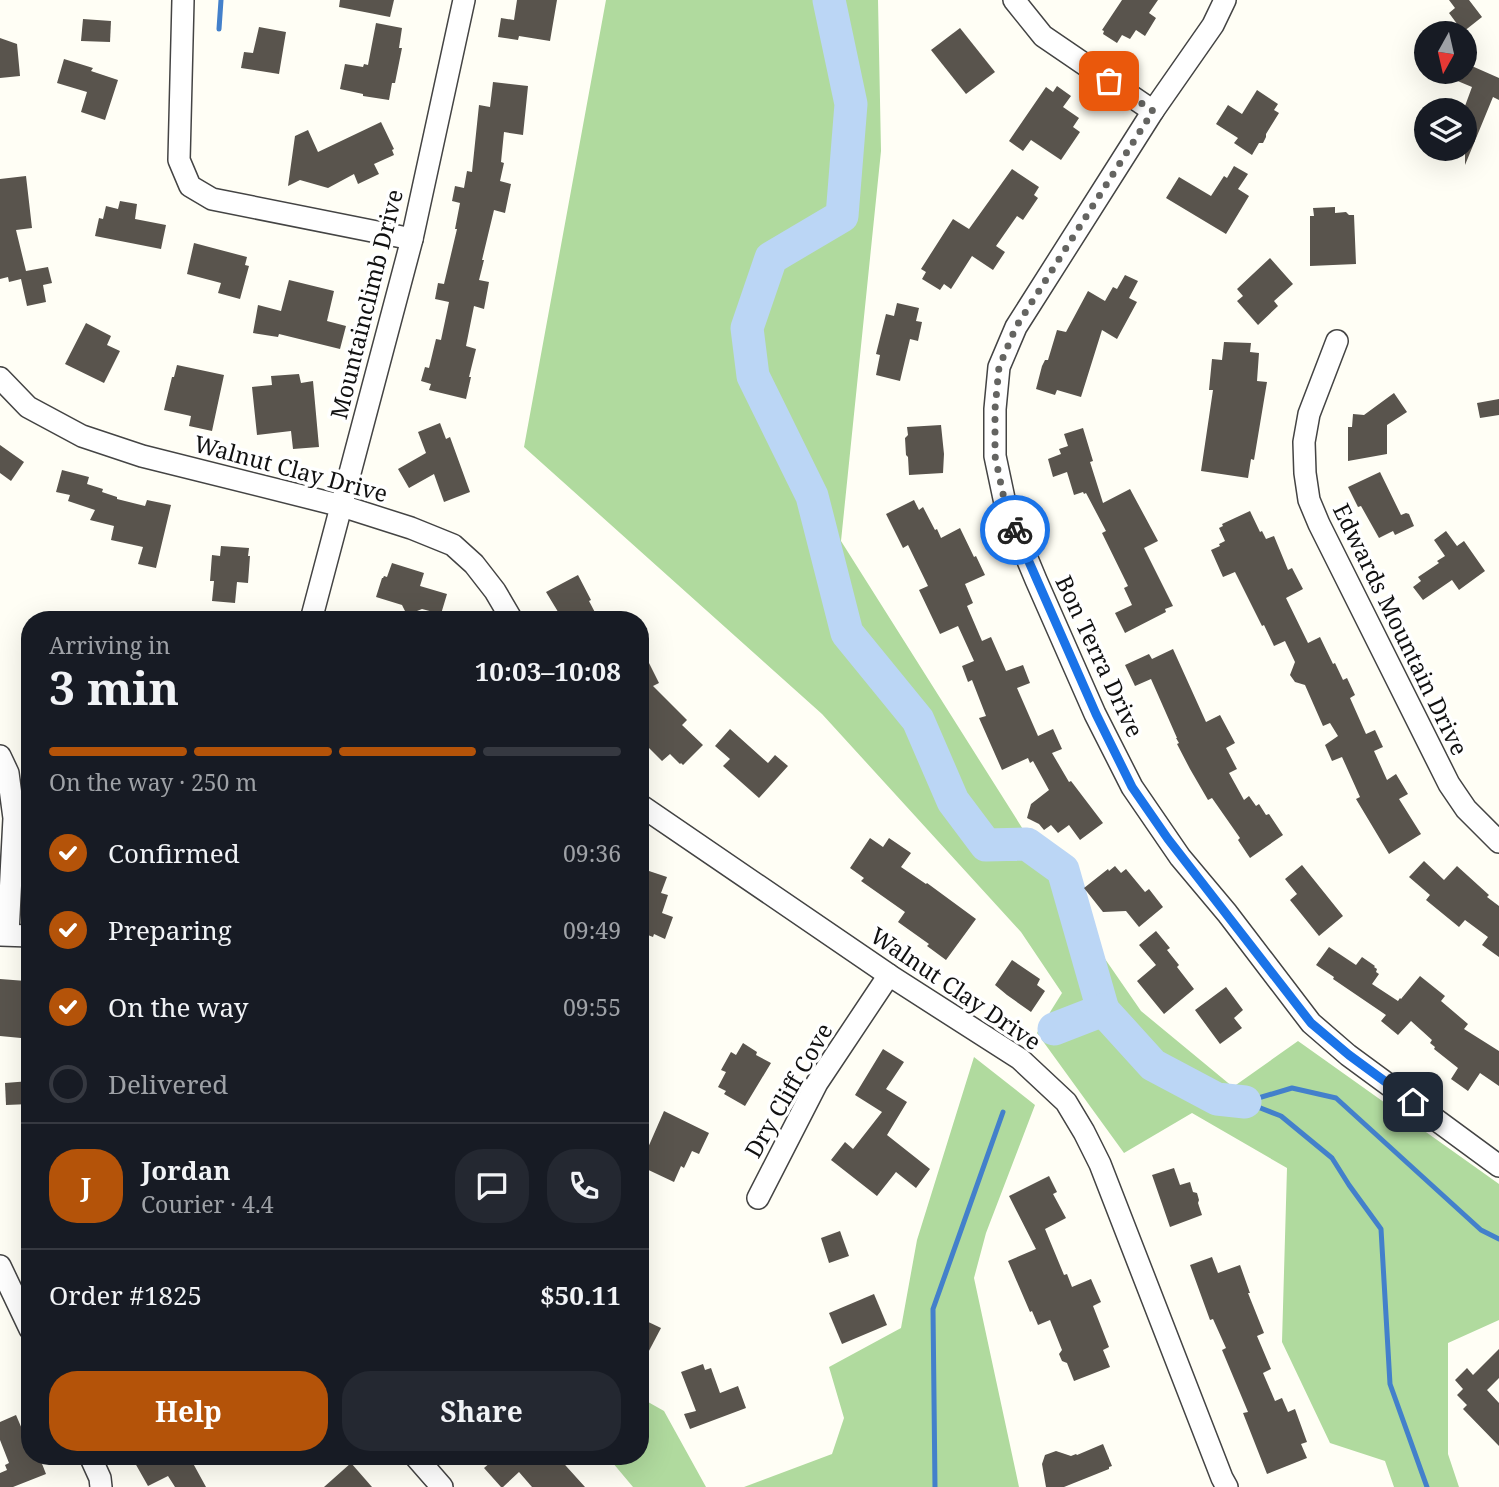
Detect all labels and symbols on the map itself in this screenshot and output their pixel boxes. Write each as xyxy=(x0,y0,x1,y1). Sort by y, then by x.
north arrow xyxy=(1414,21,1477,84)
pin xyxy=(1079,51,1139,111)
street label: Mountainclimb Drive xyxy=(322,186,410,422)
street label: Walnut Clay Drive xyxy=(191,427,391,509)
courier xyxy=(980,495,1050,565)
street label: Edwards Mountain Drive xyxy=(1326,498,1476,760)
street label: Bon Terra Drive xyxy=(1049,570,1151,742)
street label: Walnut Clay Drive xyxy=(864,919,1048,1057)
street label: Dry Cliff Cove xyxy=(737,1017,839,1163)
pin xyxy=(1383,1072,1443,1132)

